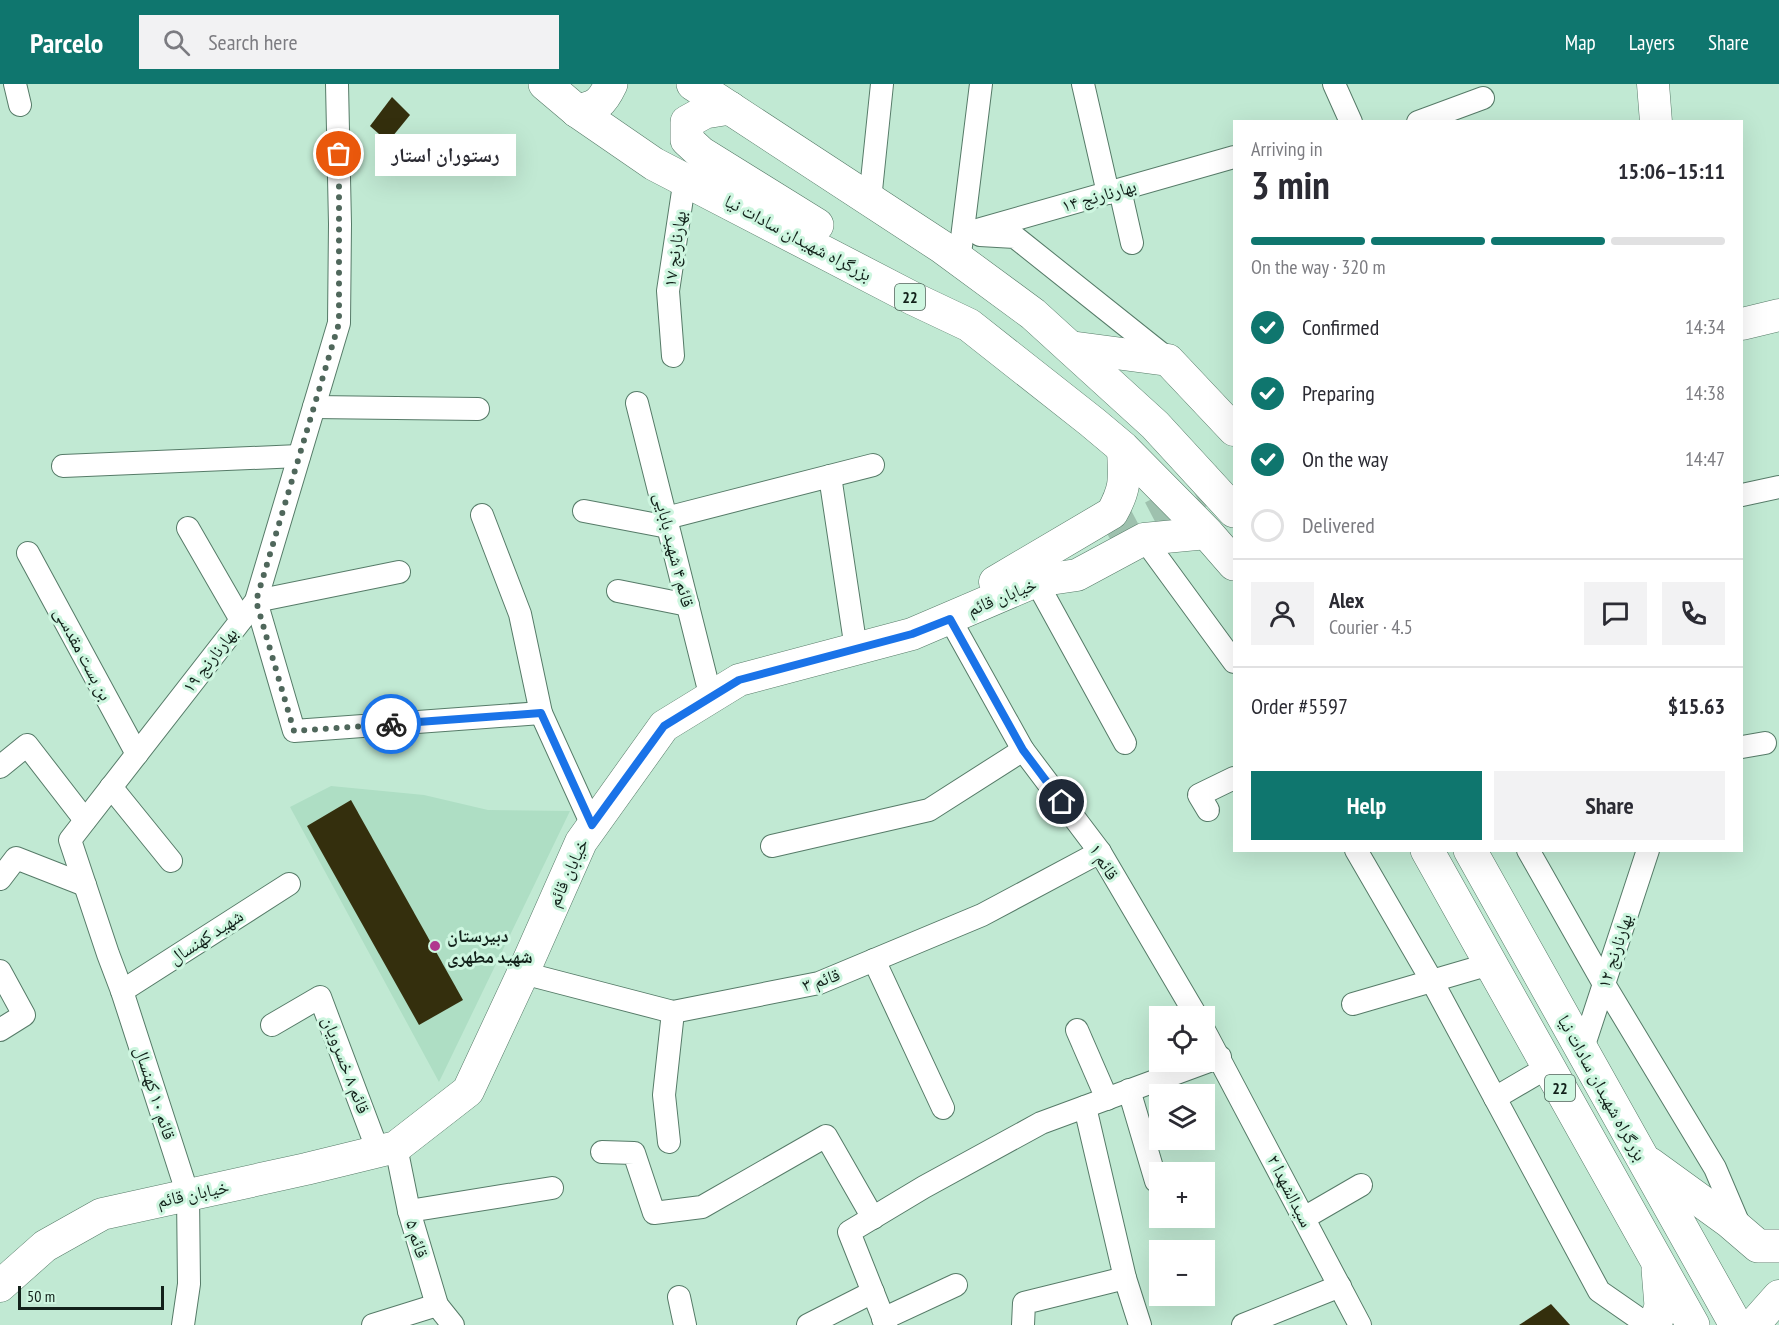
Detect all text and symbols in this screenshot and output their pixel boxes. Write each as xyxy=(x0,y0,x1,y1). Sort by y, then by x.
search box xyxy=(139,15,559,69)
text: Parcelo xyxy=(30,24,103,61)
icon: search xyxy=(160,26,193,59)
text: Search here xyxy=(208,28,298,56)
text: Map xyxy=(1565,29,1596,56)
text: Layers xyxy=(1629,29,1675,56)
text: Share xyxy=(1708,29,1749,56)
pin xyxy=(313,128,364,179)
callout: رستوران استار xyxy=(375,133,516,175)
text: Arriving in xyxy=(1251,136,1323,162)
icon: bag xyxy=(322,137,355,170)
text: رستوران استار xyxy=(391,142,500,168)
text: 15:06–15:11 xyxy=(1618,157,1725,185)
text: 3 min xyxy=(1251,159,1330,210)
street label: بهارنارنج ۱۴ xyxy=(1059,174,1139,218)
street label: بزرگراه شهیدان سادات نیا xyxy=(721,189,876,286)
street label: بهارنارنج ۱۷ xyxy=(658,209,692,289)
text: On the way · 320 m xyxy=(1251,254,1386,280)
road number: 22 xyxy=(895,284,925,310)
icon: check xyxy=(1251,311,1284,344)
text: Confirmed xyxy=(1302,313,1379,341)
text: 14:34 xyxy=(1685,314,1725,340)
icon: check xyxy=(1251,377,1284,410)
text: Preparing xyxy=(1302,379,1375,407)
text: 14:38 xyxy=(1685,380,1725,406)
icon: check xyxy=(1251,443,1284,476)
text: On the way xyxy=(1302,445,1388,473)
text: 14:47 xyxy=(1685,446,1725,472)
street label: قائم ۴ شهید بابایی xyxy=(648,490,700,610)
text: Delivered xyxy=(1302,511,1375,539)
street label: خیابان قائم xyxy=(964,572,1040,622)
button: person xyxy=(1251,582,1314,645)
button: chat xyxy=(1584,582,1647,645)
button: phone xyxy=(1662,582,1725,645)
text: Alex xyxy=(1329,586,1364,614)
street label: بن بست مقدسی xyxy=(49,603,118,705)
text: Courier · 4.5 xyxy=(1329,614,1413,640)
street label: بهارنارنج ۱۹ xyxy=(177,622,243,698)
text: Order #5597 xyxy=(1251,692,1348,720)
text: $15.63 xyxy=(1668,692,1725,720)
courier xyxy=(361,694,421,754)
icon: bike xyxy=(375,708,408,741)
button: Help xyxy=(1251,771,1482,840)
button: Share xyxy=(1494,771,1725,840)
pin xyxy=(1036,776,1087,827)
icon: home xyxy=(1045,785,1078,818)
street label: خیابان قائم xyxy=(542,835,594,911)
street label: قائم ۱ xyxy=(1084,839,1124,885)
street label: شهید کهنسال xyxy=(164,904,247,969)
street label: بهارنارنج ۱۲ xyxy=(1592,911,1638,991)
place label: دبیرستان شهید مطهری xyxy=(447,924,533,968)
marker: دبیرستان شهید مطهری xyxy=(428,939,442,953)
street label: قائم ۳ xyxy=(799,963,843,997)
map controls xyxy=(1149,1006,1215,1306)
button: locate xyxy=(1149,1006,1215,1072)
street label: بزرگراه شهیدان سادات نیا xyxy=(1553,1011,1652,1165)
street label: قائم ۸ خسرویان xyxy=(316,1013,376,1117)
street label: قائم ۱۰ کهنسال xyxy=(129,1043,181,1143)
road number: 22 xyxy=(1545,1075,1575,1101)
button: layers xyxy=(1149,1084,1215,1150)
street label: سیدالشهدا ۲ xyxy=(1262,1151,1319,1231)
button: + xyxy=(1149,1162,1215,1228)
street label: خیابان قائم xyxy=(155,1175,231,1213)
street label: قائم ۵ xyxy=(400,1217,434,1261)
button: − xyxy=(1149,1240,1215,1306)
scale bar xyxy=(18,1283,164,1310)
text: 50 m xyxy=(27,1286,55,1306)

